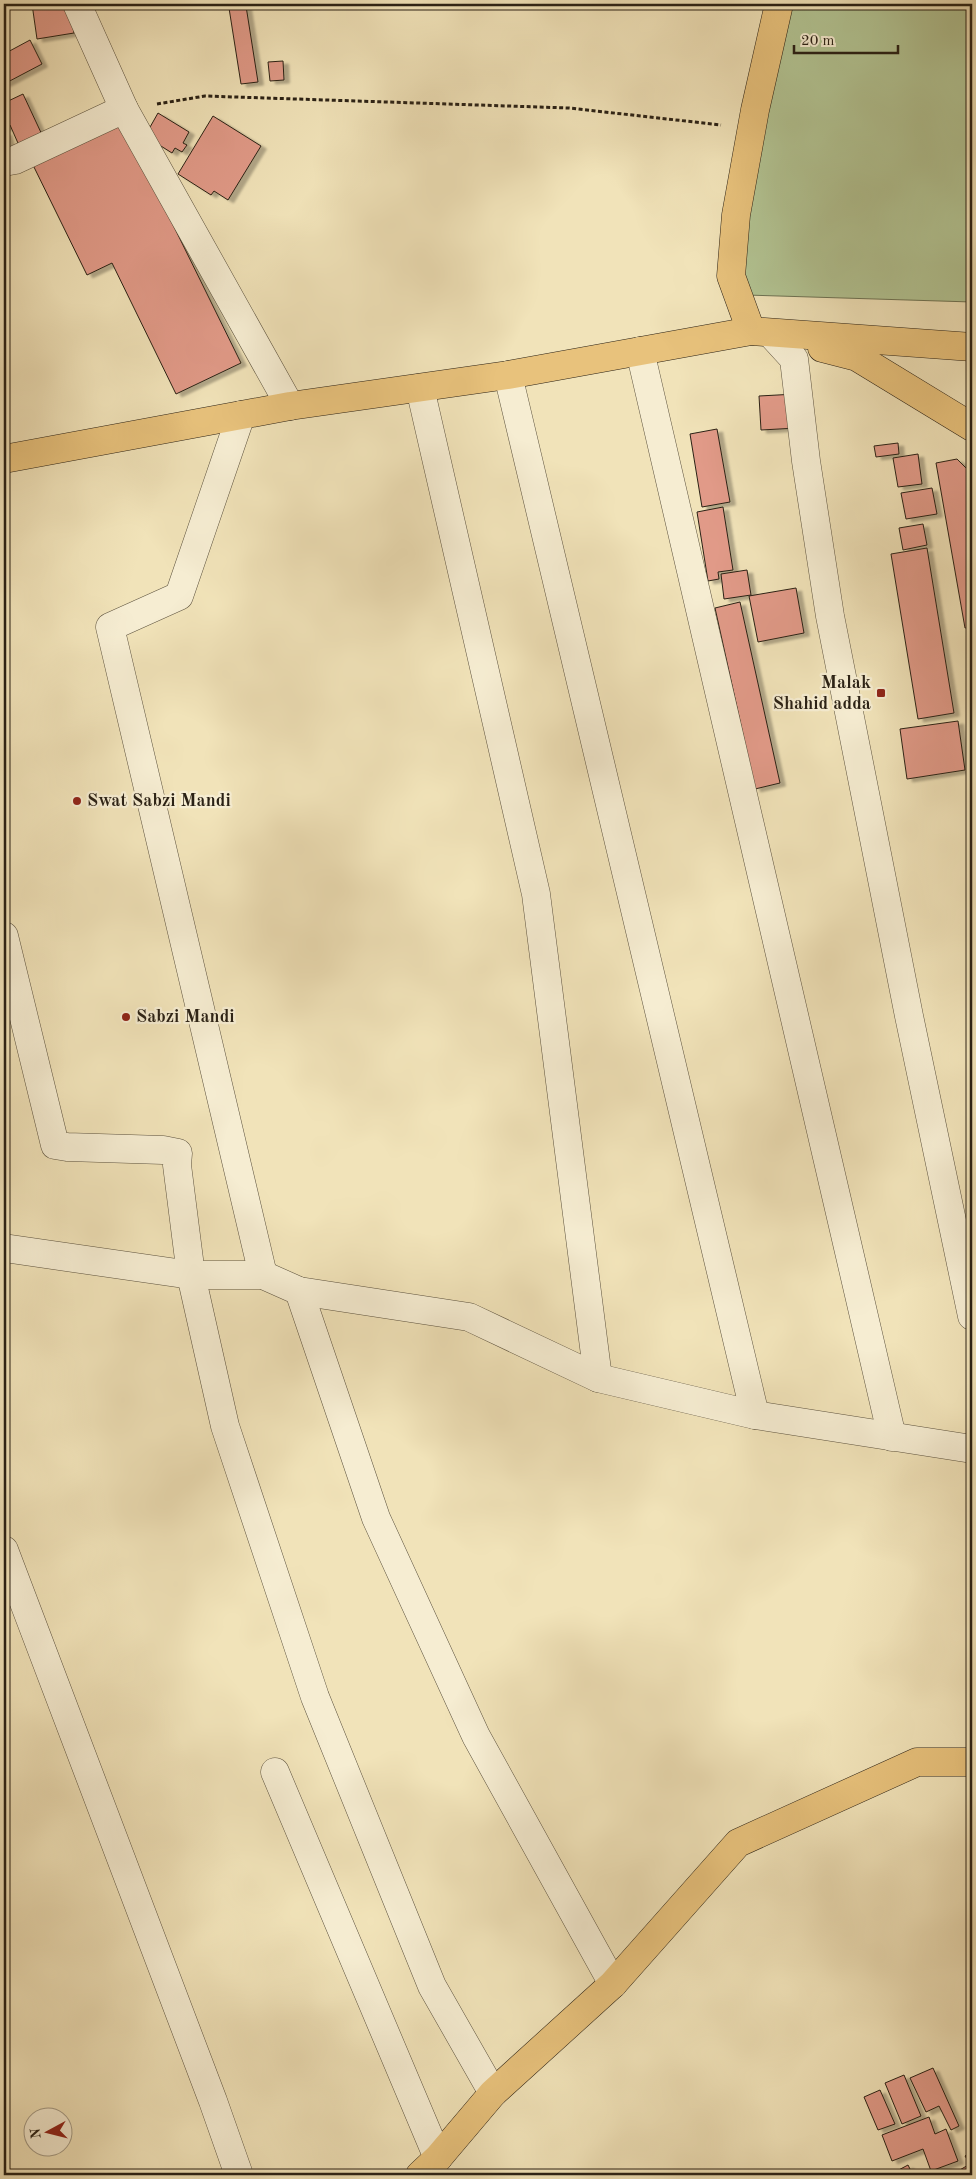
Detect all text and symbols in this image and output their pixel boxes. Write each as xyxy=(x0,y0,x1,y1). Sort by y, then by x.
scale bar xyxy=(794,22,897,54)
text: 20 m xyxy=(801,34,835,49)
place label: Malak Shahid adda xyxy=(773,674,871,713)
marker: Malak Shahid adda xyxy=(875,687,887,699)
place label: Swat Sabzi Mandi xyxy=(87,792,231,810)
marker: Swat Sabzi Mandi xyxy=(71,795,83,807)
place label: Sabzi Mandi xyxy=(136,1008,235,1026)
marker: Sabzi Mandi xyxy=(120,1011,132,1023)
north arrow xyxy=(22,2106,72,2156)
text: N xyxy=(28,2127,44,2140)

